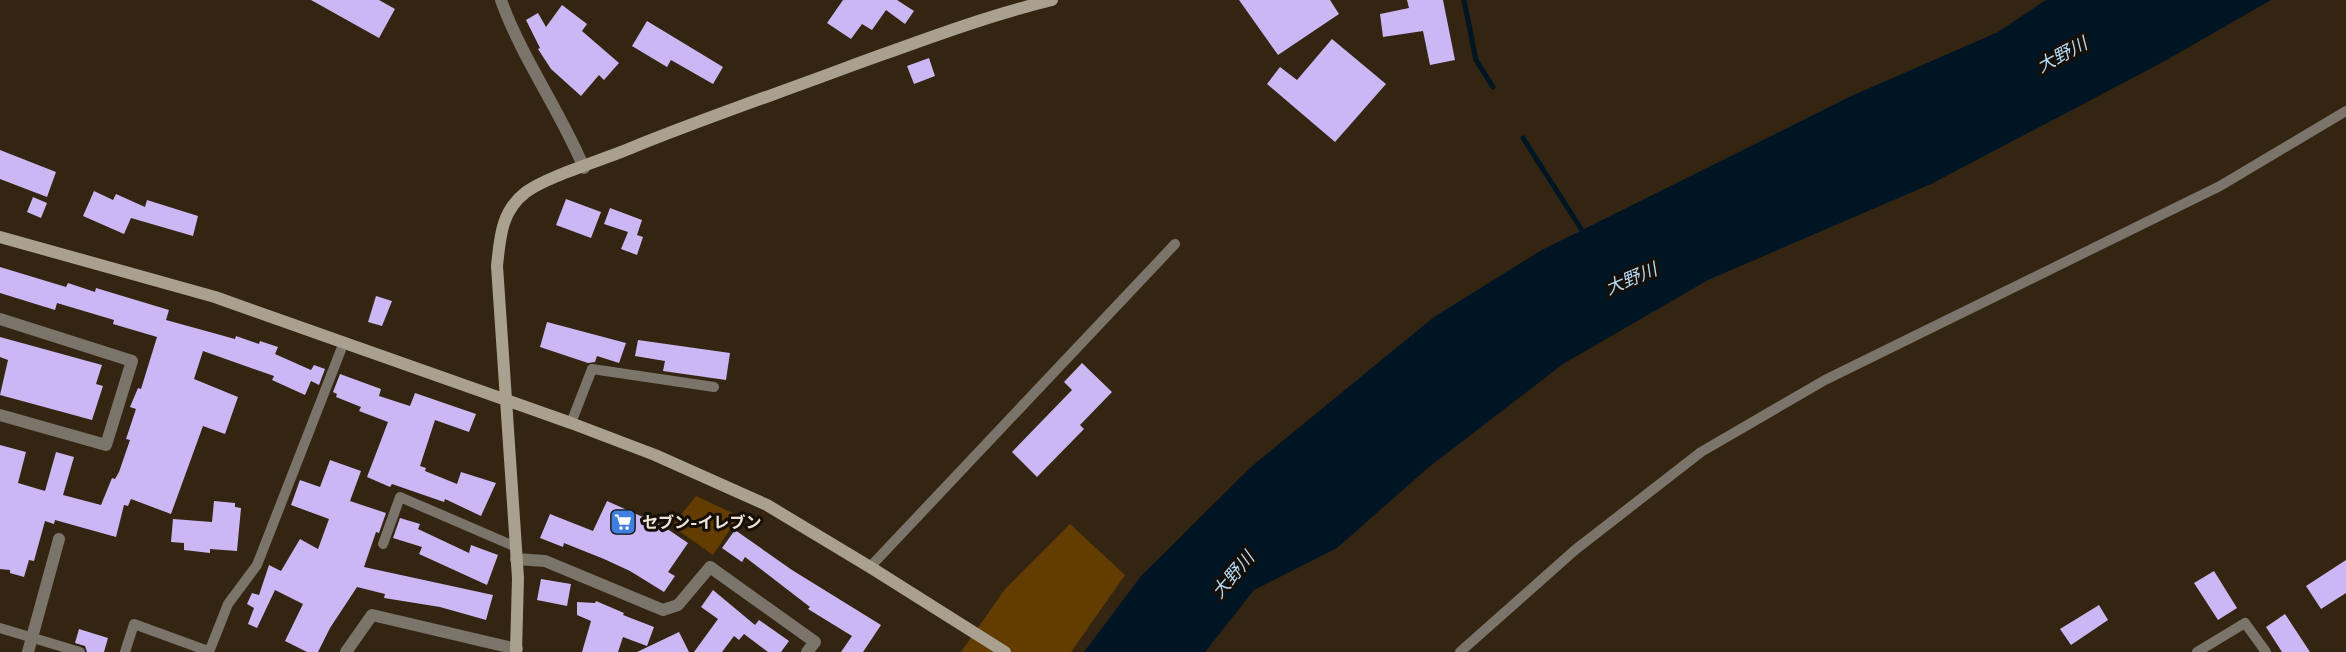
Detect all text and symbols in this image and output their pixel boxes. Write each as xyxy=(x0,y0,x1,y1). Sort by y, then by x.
water label: 大野川 xyxy=(2033,32,2092,77)
water label: 大野川 xyxy=(1602,258,1662,299)
supermarket icon: セブン-イレブン xyxy=(608,507,638,537)
place label: セブン-イレブン xyxy=(642,513,761,532)
water label: 大野川 xyxy=(1207,546,1259,602)

